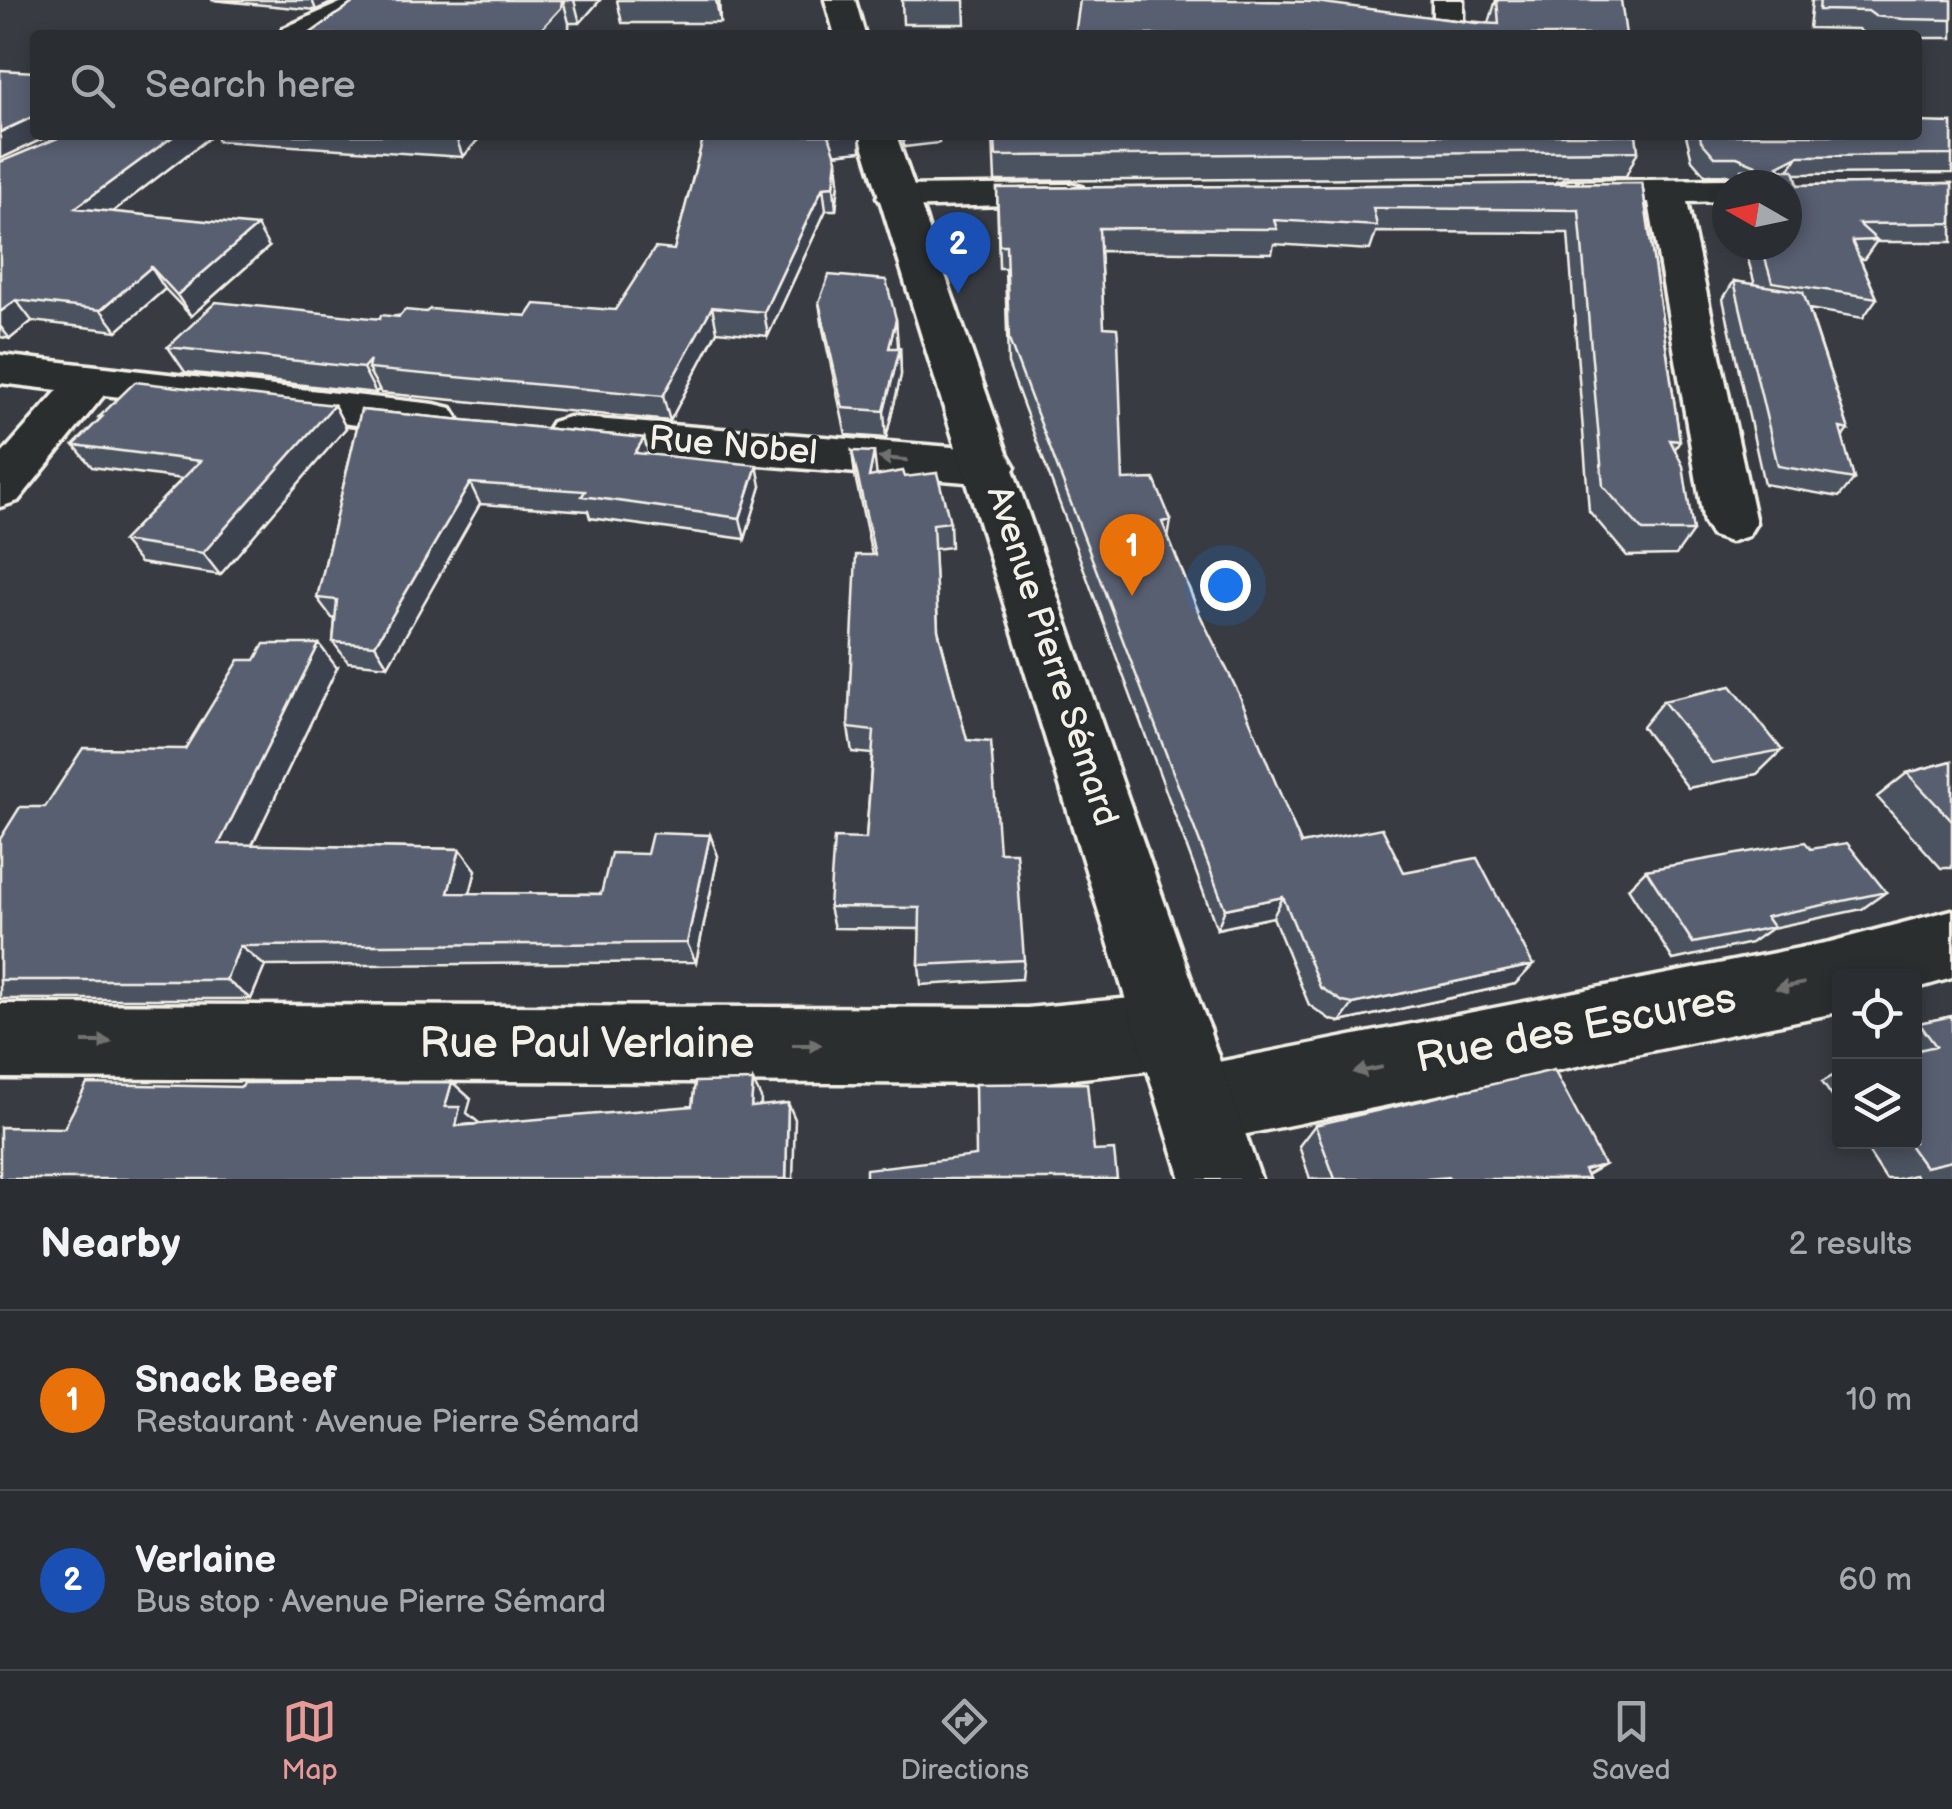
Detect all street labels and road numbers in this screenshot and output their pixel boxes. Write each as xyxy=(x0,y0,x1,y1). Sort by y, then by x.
street label: Rue Nobel xyxy=(647,417,819,475)
street label: Avenue Pierre Sémard xyxy=(977,481,1127,831)
street label: Rue des Escures xyxy=(1412,973,1740,1085)
street label: Rue Paul Verlaine xyxy=(420,1019,754,1070)

